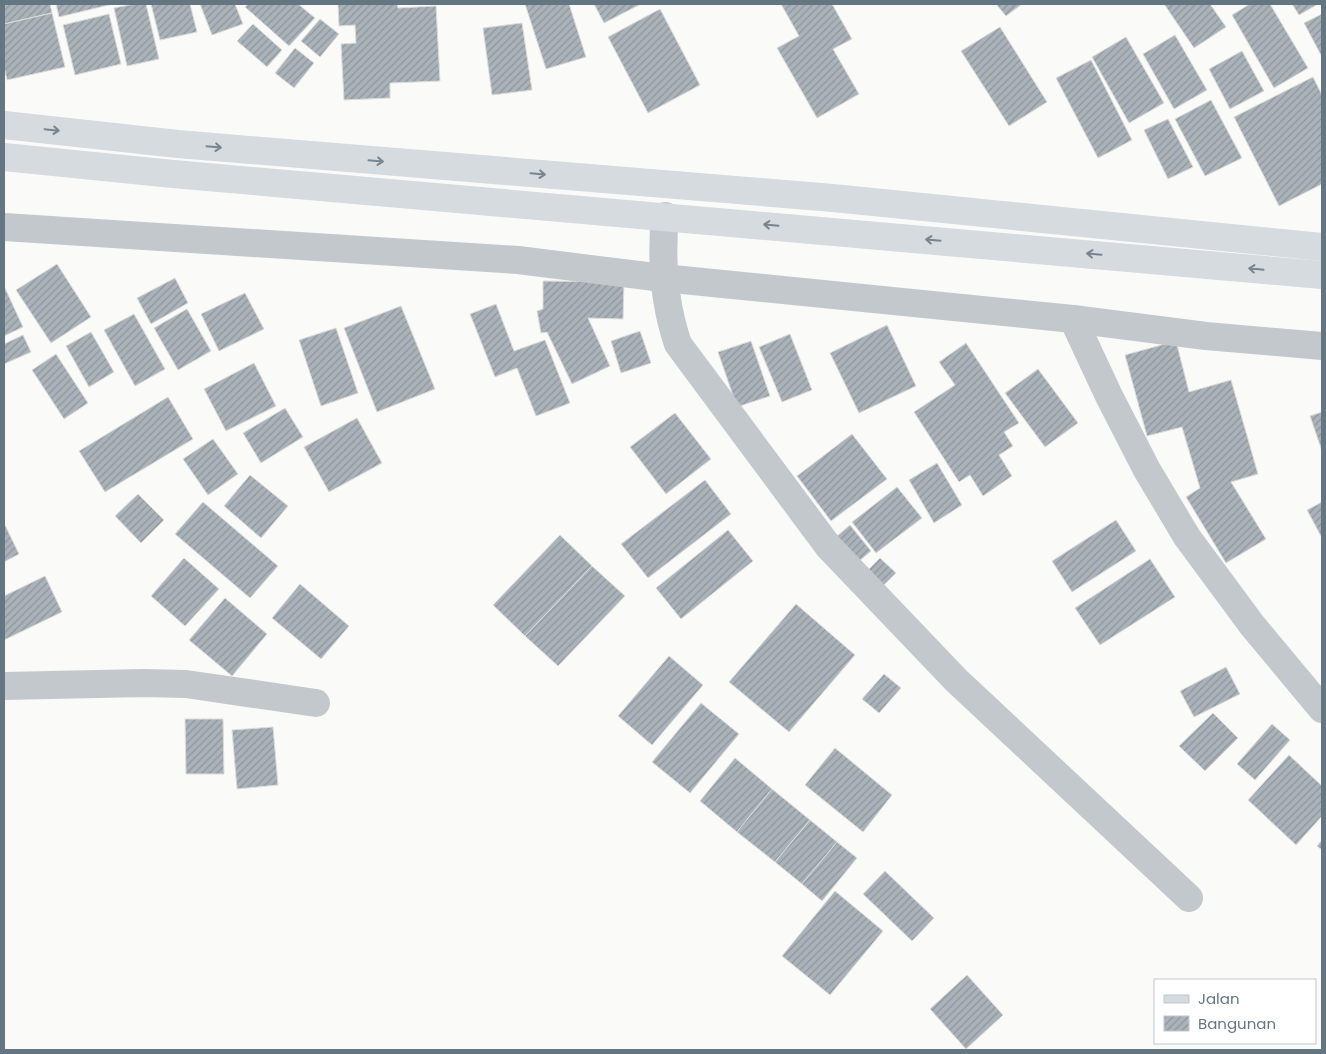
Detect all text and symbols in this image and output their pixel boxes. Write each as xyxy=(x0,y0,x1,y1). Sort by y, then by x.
one-way arrow xyxy=(44,125,60,135)
one-way arrow xyxy=(206,143,222,152)
one-way arrow xyxy=(367,156,383,165)
one-way arrow xyxy=(529,169,545,179)
one-way arrow xyxy=(763,221,779,230)
one-way arrow xyxy=(925,235,941,244)
one-way arrow xyxy=(1087,249,1103,258)
one-way arrow xyxy=(1249,264,1265,274)
legend xyxy=(1154,979,1316,1044)
text: Jalan xyxy=(1198,988,1240,1009)
text: Bangunan xyxy=(1198,1013,1276,1034)

